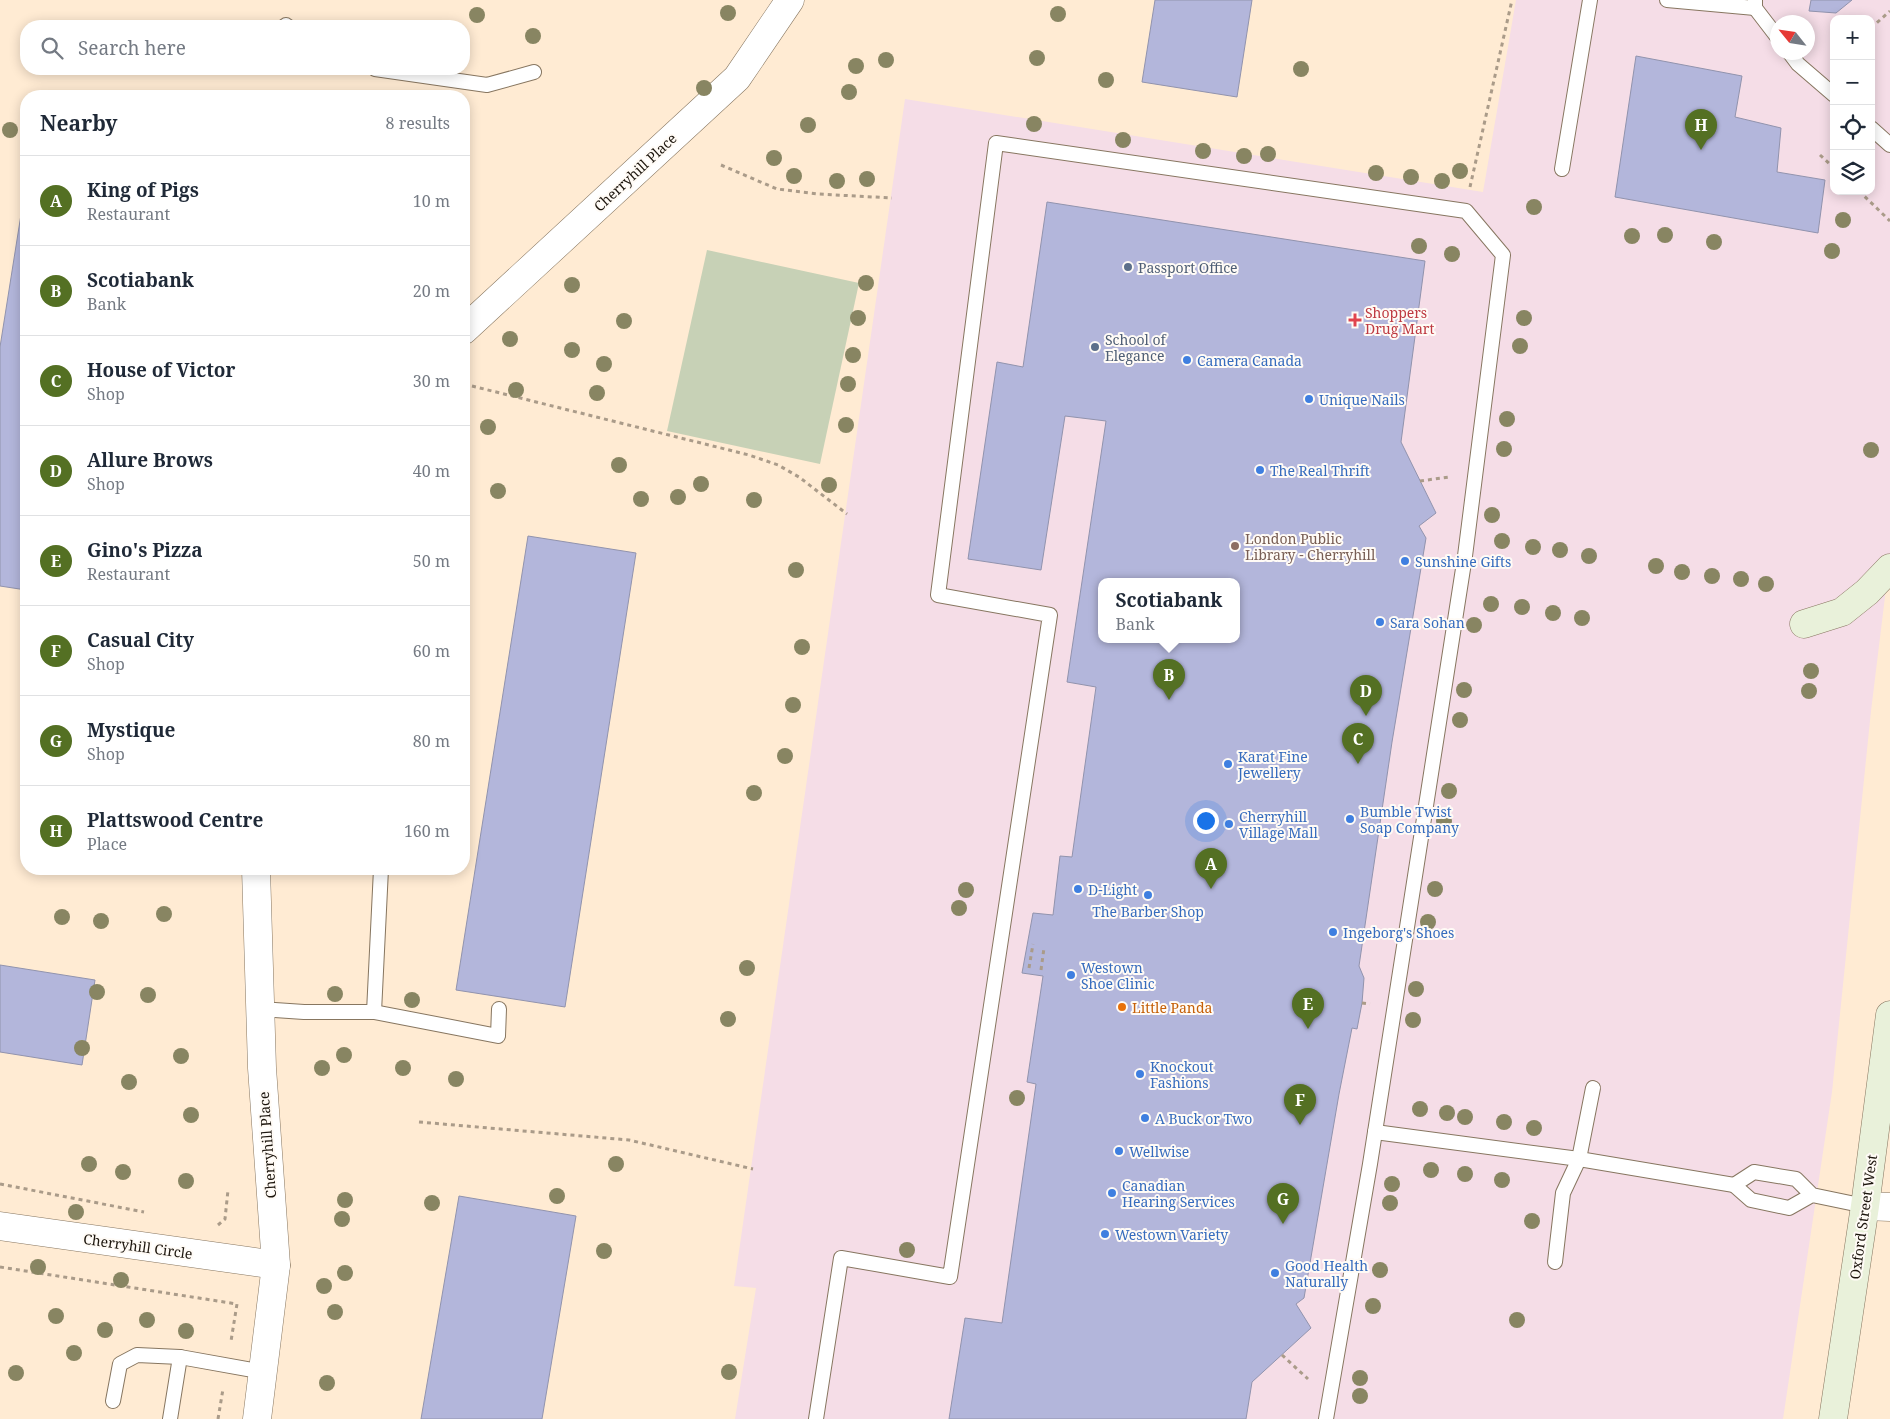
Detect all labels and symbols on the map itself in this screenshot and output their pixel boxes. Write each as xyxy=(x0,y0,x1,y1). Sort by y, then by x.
north arrow xyxy=(1770,15,1815,60)
pin: H xyxy=(1685,109,1717,150)
street label: Cherryhill Place xyxy=(589,129,681,215)
place label: Passport Office xyxy=(1138,258,1238,277)
marker: Passport Office xyxy=(1122,261,1134,273)
place label: Shoppers Drug Mart xyxy=(1365,303,1434,338)
marker: Shoppers Drug Mart xyxy=(1349,314,1361,326)
place label: School of Elegance xyxy=(1105,330,1168,365)
marker: School of Elegance xyxy=(1089,341,1101,353)
place label: Camera Canada xyxy=(1197,351,1302,370)
marker: Camera Canada xyxy=(1181,354,1193,366)
place label: Unique Nails xyxy=(1319,390,1405,409)
marker: Unique Nails xyxy=(1303,393,1315,405)
place label: The Real Thrift xyxy=(1270,461,1370,480)
marker: The Real Thrift xyxy=(1254,464,1266,476)
place label: London Public Library - Cherryhill xyxy=(1245,529,1376,564)
marker: London Public Library - Cherryhill xyxy=(1229,540,1241,552)
place label: Sunshine Gifts xyxy=(1415,552,1511,571)
marker: Sunshine Gifts xyxy=(1399,555,1411,567)
place label: Sara Sohan xyxy=(1390,613,1465,632)
marker: Sara Sohan xyxy=(1374,616,1386,628)
pin: B xyxy=(1153,659,1185,700)
pin: D xyxy=(1350,675,1382,716)
pin: C xyxy=(1342,723,1374,764)
place label: Karat Fine Jewellery xyxy=(1237,747,1308,782)
marker: Karat Fine Jewellery xyxy=(1222,758,1234,770)
place label: Bumble Twist Soap Company xyxy=(1360,802,1459,837)
place label: Cherryhill Village Mall xyxy=(1239,807,1319,842)
your location xyxy=(1193,808,1219,834)
marker: Bumble Twist Soap Company xyxy=(1344,813,1356,825)
marker: Cherryhill Village Mall xyxy=(1223,818,1235,830)
pin: A xyxy=(1195,848,1227,889)
place label: D-Light xyxy=(1088,880,1137,899)
marker: D-Light xyxy=(1072,883,1084,895)
marker: The Barber Shop xyxy=(1142,889,1154,901)
place label: The Barber Shop xyxy=(1092,902,1204,921)
place label: Ingeborg's Shoes xyxy=(1343,923,1454,942)
marker: Ingeborg's Shoes xyxy=(1327,926,1339,938)
place label: Westown Shoe Clinic xyxy=(1081,958,1155,993)
marker: Westown Shoe Clinic xyxy=(1065,969,1077,981)
pin: E xyxy=(1292,988,1324,1029)
place label: Little Panda xyxy=(1132,998,1212,1017)
marker: Little Panda xyxy=(1116,1001,1128,1013)
place label: Knockout Fashions xyxy=(1150,1057,1214,1092)
marker: Knockout Fashions xyxy=(1134,1068,1146,1080)
pin: F xyxy=(1284,1084,1316,1125)
street label: Cherryhill Place xyxy=(254,1091,280,1199)
place label: A Buck or Two xyxy=(1155,1109,1252,1128)
marker: A Buck or Two xyxy=(1139,1112,1151,1124)
place label: Wellwise xyxy=(1129,1142,1189,1161)
marker: Wellwise xyxy=(1113,1145,1125,1157)
street label: Oxford Street West xyxy=(1845,1153,1881,1281)
place label: Canadian Hearing Services xyxy=(1122,1176,1235,1211)
pin: G xyxy=(1267,1183,1299,1224)
marker: Canadian Hearing Services xyxy=(1106,1187,1118,1199)
place label: Westown Variety xyxy=(1115,1225,1228,1244)
marker: Westown Variety xyxy=(1099,1228,1111,1240)
street label: Cherryhill Circle xyxy=(82,1229,194,1263)
place label: Good Health Naturally xyxy=(1285,1256,1368,1291)
marker: Good Health Naturally xyxy=(1269,1267,1281,1279)

